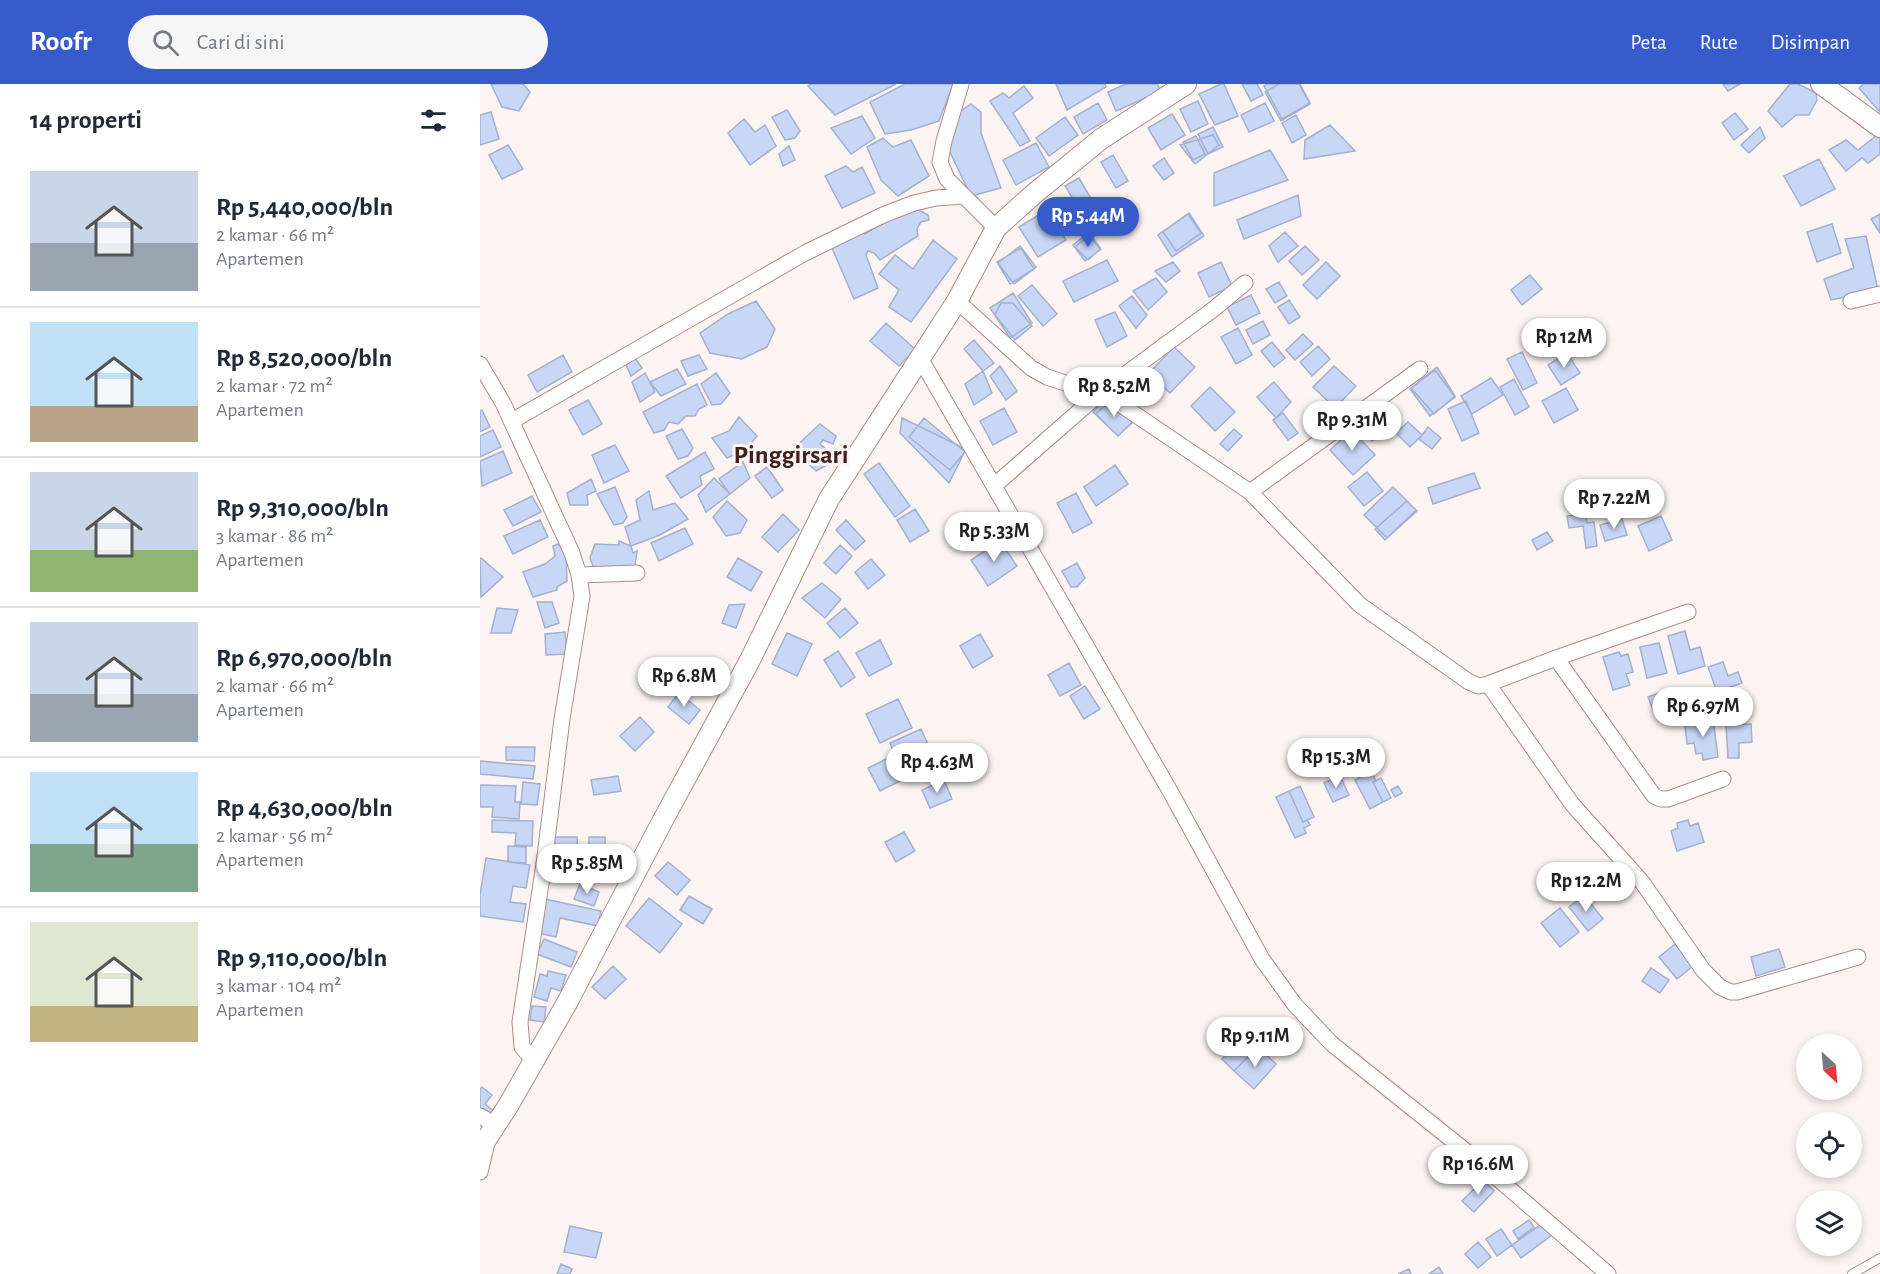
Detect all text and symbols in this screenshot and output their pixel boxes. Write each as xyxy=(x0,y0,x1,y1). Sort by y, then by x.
search box xyxy=(128,15,548,69)
icon: search xyxy=(149,26,182,59)
text: Roofr xyxy=(30,28,92,56)
text: Cari di sini xyxy=(197,31,285,53)
text: Peta xyxy=(1631,32,1667,53)
text: Rute xyxy=(1700,32,1738,53)
text: Disimpan xyxy=(1771,32,1850,53)
icon: filters xyxy=(417,104,450,137)
text: 14 properti xyxy=(30,107,142,133)
text: Rp 5,440,000/bln xyxy=(216,194,393,220)
icon: home xyxy=(78,195,150,267)
pin: Rp 5.44M xyxy=(1026,197,1150,248)
text: Rp 5.44M xyxy=(1051,206,1125,226)
text: 2 kamar · 66 m² xyxy=(216,225,334,245)
text: Apartemen xyxy=(216,249,304,269)
pin: Rp 12M xyxy=(1515,318,1613,369)
text: Rp 12M xyxy=(1535,327,1593,347)
text: Rp 8,520,000/bln xyxy=(216,345,392,371)
icon: home xyxy=(78,346,150,418)
pin: Rp 8.52M xyxy=(1052,367,1176,418)
text: 2 kamar · 72 m² xyxy=(216,376,333,396)
text: Rp 8.52M xyxy=(1077,376,1151,396)
text: Apartemen xyxy=(216,400,304,420)
pin: Rp 9.31M xyxy=(1290,401,1414,452)
text: Rp 9.31M xyxy=(1317,410,1387,430)
district label: Pinggirsari xyxy=(734,442,848,468)
pin: Rp 7.22M xyxy=(1552,479,1676,530)
text: Rp 7.22M xyxy=(1578,488,1650,508)
text: Rp 9,310,000/bln xyxy=(216,495,389,521)
icon: home xyxy=(78,496,150,568)
pin: Rp 5.33M xyxy=(932,512,1056,563)
text: Rp 5.33M xyxy=(958,521,1030,541)
text: 3 kamar · 86 m² xyxy=(216,526,333,546)
text: Apartemen xyxy=(216,550,304,570)
text: Rp 6,970,000/bln xyxy=(216,645,392,671)
icon: home xyxy=(78,646,150,718)
pin: Rp 6.8M xyxy=(629,657,739,708)
text: Rp 6.8M xyxy=(652,666,716,686)
text: 2 kamar · 66 m² xyxy=(216,676,334,696)
pin: Rp 6.97M xyxy=(1641,687,1765,738)
text: Rp 6.97M xyxy=(1666,696,1740,716)
text: Apartemen xyxy=(216,700,304,720)
pin: Rp 15.3M xyxy=(1274,738,1398,789)
pin: Rp 4.63M xyxy=(875,743,999,794)
text: Rp 15.3M xyxy=(1301,747,1371,767)
text: Rp 4.63M xyxy=(900,752,974,772)
text: Rp 4,630,000/bln xyxy=(216,795,393,821)
icon: home xyxy=(78,796,150,868)
text: 2 kamar · 56 m² xyxy=(216,826,333,846)
pin: Rp 5.85M xyxy=(525,844,649,895)
text: Apartemen xyxy=(216,850,304,870)
text: Rp 5.85M xyxy=(551,853,623,873)
pin: Rp 12.2M xyxy=(1524,862,1648,913)
text: Rp 12.2M xyxy=(1550,871,1622,891)
text: Rp 9,110,000/bln xyxy=(216,945,387,971)
icon: home xyxy=(78,946,150,1018)
text: 3 kamar · 104 m² xyxy=(216,976,341,996)
text: Apartemen xyxy=(216,1000,304,1020)
pin: Rp 9.11M xyxy=(1193,1017,1317,1068)
text: Rp 9.11M xyxy=(1220,1026,1290,1046)
north arrow xyxy=(1796,1034,1862,1100)
map controls xyxy=(1796,1034,1862,1256)
button: locate xyxy=(1796,1112,1862,1178)
pin: Rp 16.6M xyxy=(1416,1145,1540,1196)
text: Rp 16.6M xyxy=(1442,1154,1514,1174)
button: layers xyxy=(1796,1190,1862,1256)

